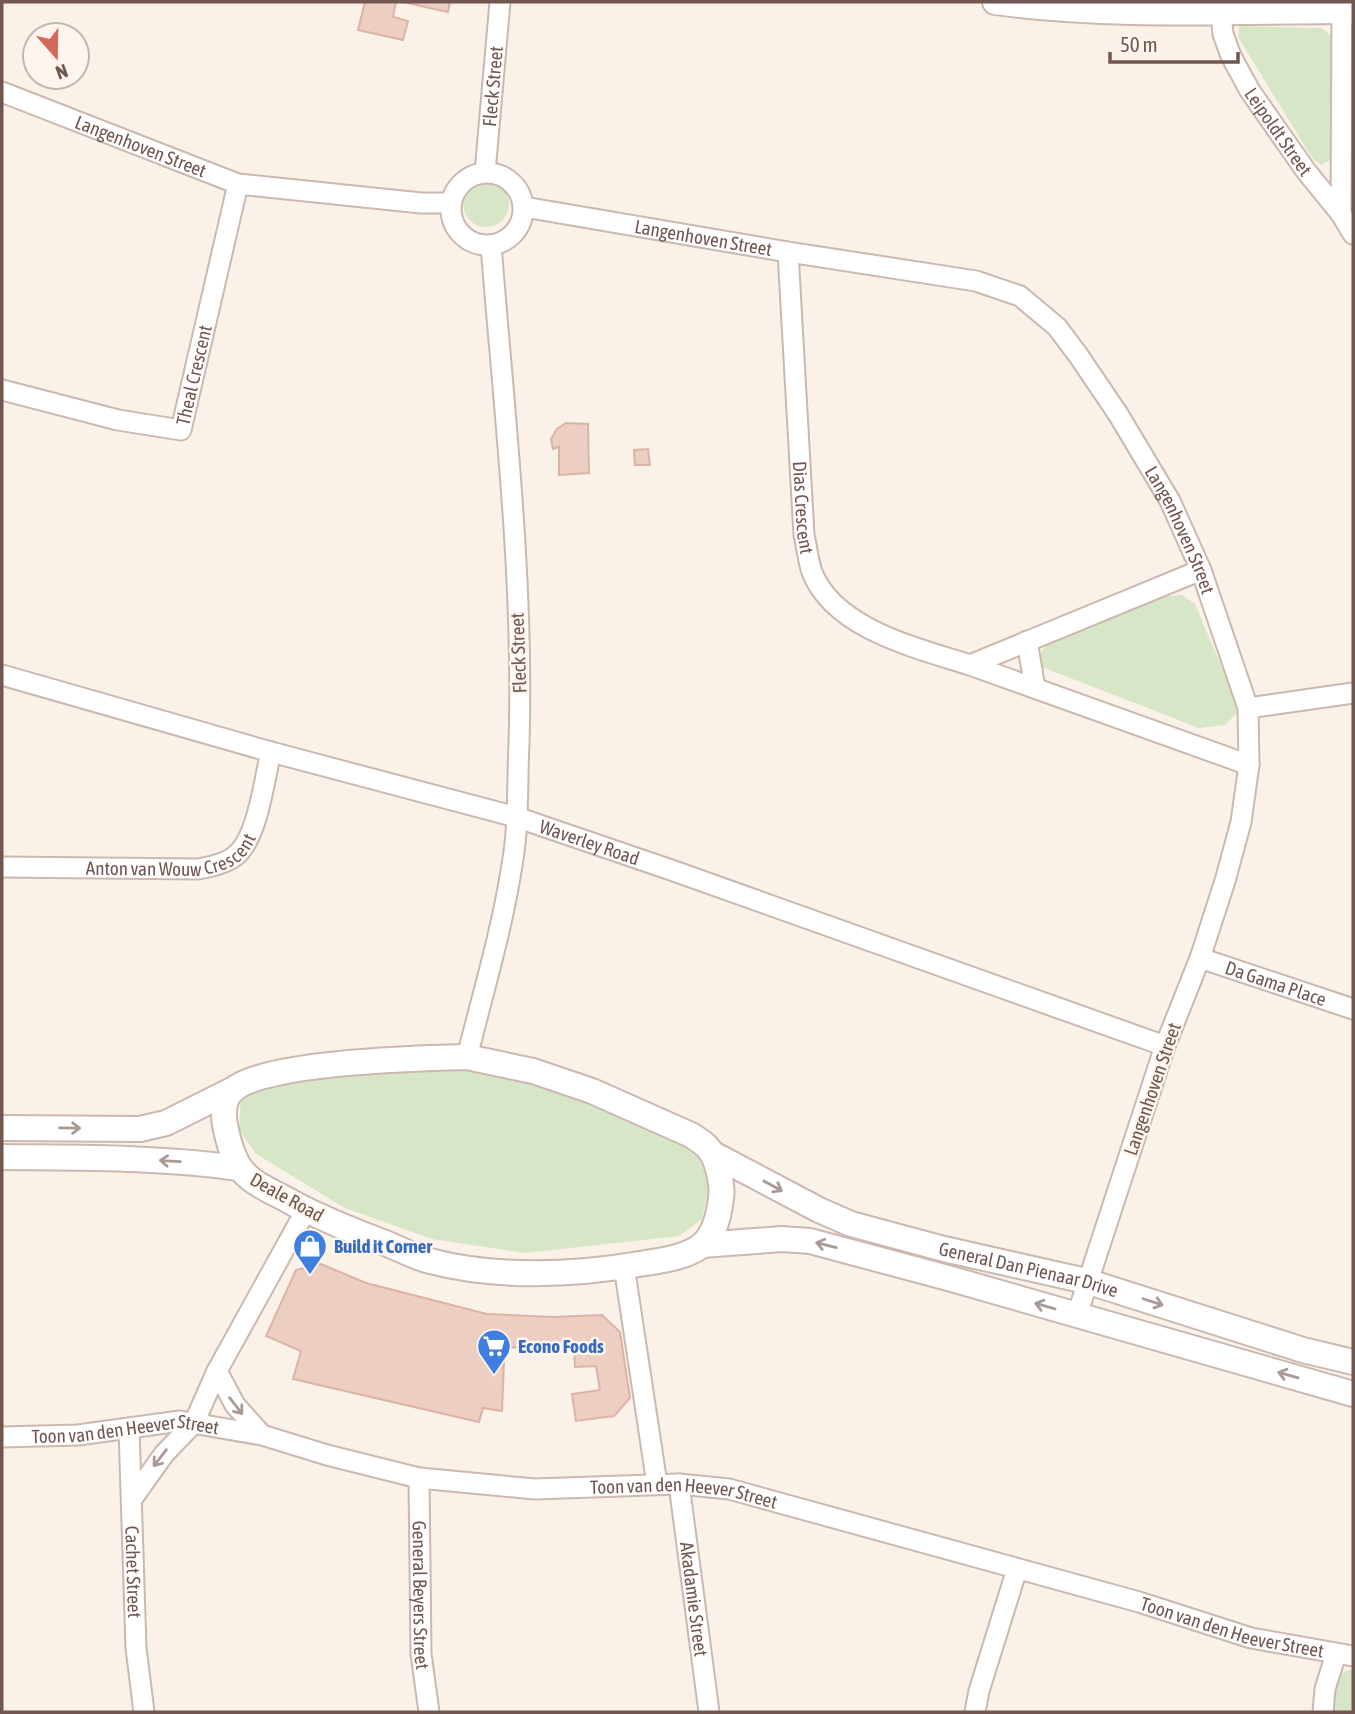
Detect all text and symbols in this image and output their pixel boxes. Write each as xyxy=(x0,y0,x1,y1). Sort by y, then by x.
north arrow xyxy=(21,21,91,91)
scale bar xyxy=(1110,21,1238,65)
text: 50 m xyxy=(1120,32,1158,56)
street label: Fleck Street xyxy=(478,45,507,128)
text: N xyxy=(53,60,71,84)
street label: Leipoldt Street xyxy=(1240,84,1316,180)
street label: Langenhoven Street xyxy=(72,111,210,182)
street label: Langenhoven Street xyxy=(633,215,774,260)
street label: Theal Crescent xyxy=(171,323,216,427)
street label: Dias Crescent xyxy=(789,460,818,556)
street label: Langenhoven Street xyxy=(1141,462,1219,597)
street label: Fleck Street xyxy=(506,612,530,694)
street label: Waverley Road xyxy=(537,815,642,869)
street label: Anton van Wouw Crescent xyxy=(86,830,260,880)
street label: Da Gama Place xyxy=(1223,956,1329,1010)
street label: Langenhoven Street xyxy=(1119,1020,1185,1158)
one-way arrow xyxy=(58,1121,81,1134)
one-way arrow xyxy=(159,1155,182,1168)
street label: Deale Road xyxy=(246,1168,328,1226)
one-way arrow xyxy=(762,1180,783,1193)
shop icon: Build it Corner xyxy=(291,1227,329,1276)
place label: Build it Corner xyxy=(334,1235,432,1257)
street label: General Dan Pienaar Drive xyxy=(937,1237,1121,1302)
one-way arrow xyxy=(815,1238,838,1251)
one-way arrow xyxy=(1141,1297,1163,1309)
one-way arrow xyxy=(1035,1298,1057,1311)
supermarket icon: Econo Foods xyxy=(475,1327,513,1376)
place label: Econo Foods xyxy=(518,1335,604,1357)
one-way arrow xyxy=(1277,1368,1299,1381)
one-way arrow xyxy=(229,1396,244,1414)
street label: Toon van den Heever Street xyxy=(31,1410,221,1447)
one-way arrow xyxy=(153,1449,168,1467)
street label: Toon van den Heever Street xyxy=(590,1473,780,1513)
street label: General Beyers Street xyxy=(408,1521,434,1671)
street label: Cachet Street xyxy=(121,1526,146,1618)
street label: Akadamie Street xyxy=(676,1540,713,1658)
street label: Toon van den Heever Street xyxy=(1138,1592,1325,1662)

